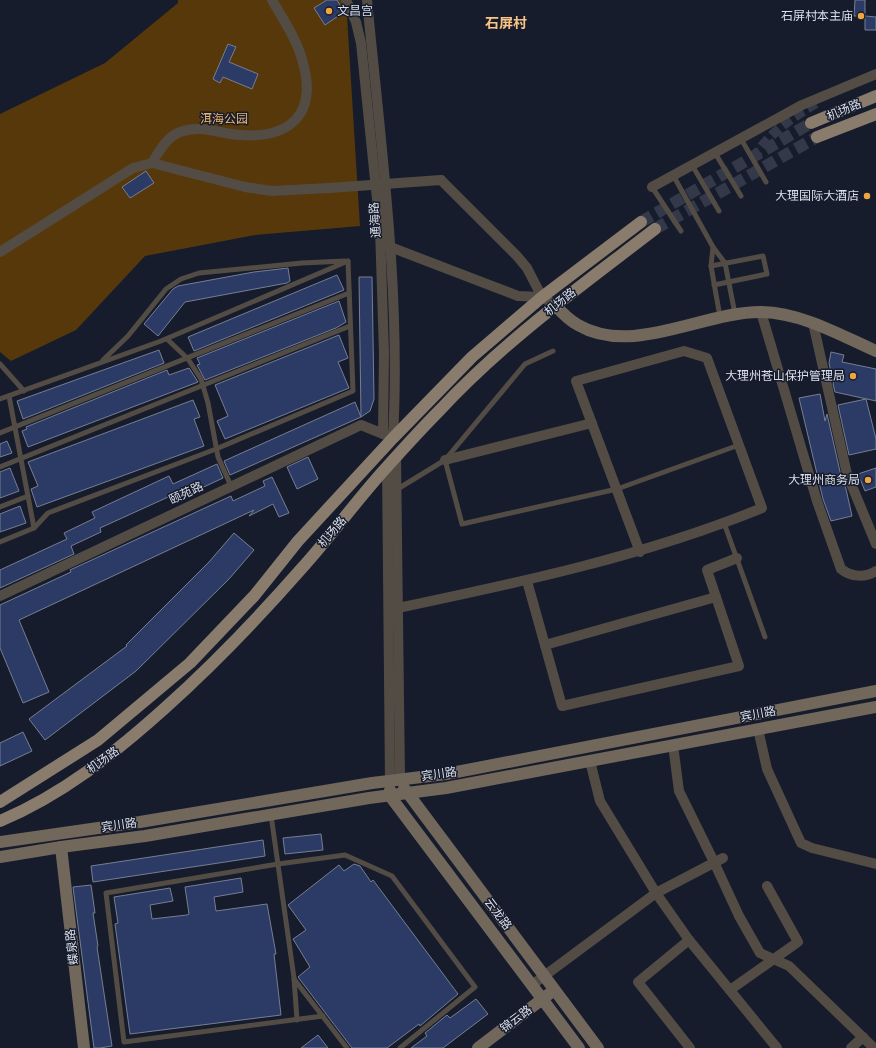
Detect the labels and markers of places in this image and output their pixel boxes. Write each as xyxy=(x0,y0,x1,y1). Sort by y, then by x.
place label: 文昌宫 xyxy=(337,4,373,20)
marker: 文昌宫 xyxy=(324,6,334,16)
place label: 石屏村本主庙 xyxy=(781,9,853,25)
marker: 石屏村本主庙 xyxy=(856,11,866,21)
place label: 大理国际大酒店 xyxy=(775,189,859,205)
marker: 大理国际大酒店 xyxy=(862,191,872,201)
place label: 大理州苍山保护管理局 xyxy=(725,369,845,385)
marker: 大理州苍山保护管理局 xyxy=(848,371,858,381)
place label: 大理州商务局 xyxy=(788,473,860,489)
marker: 大理州商务局 xyxy=(863,475,873,485)

